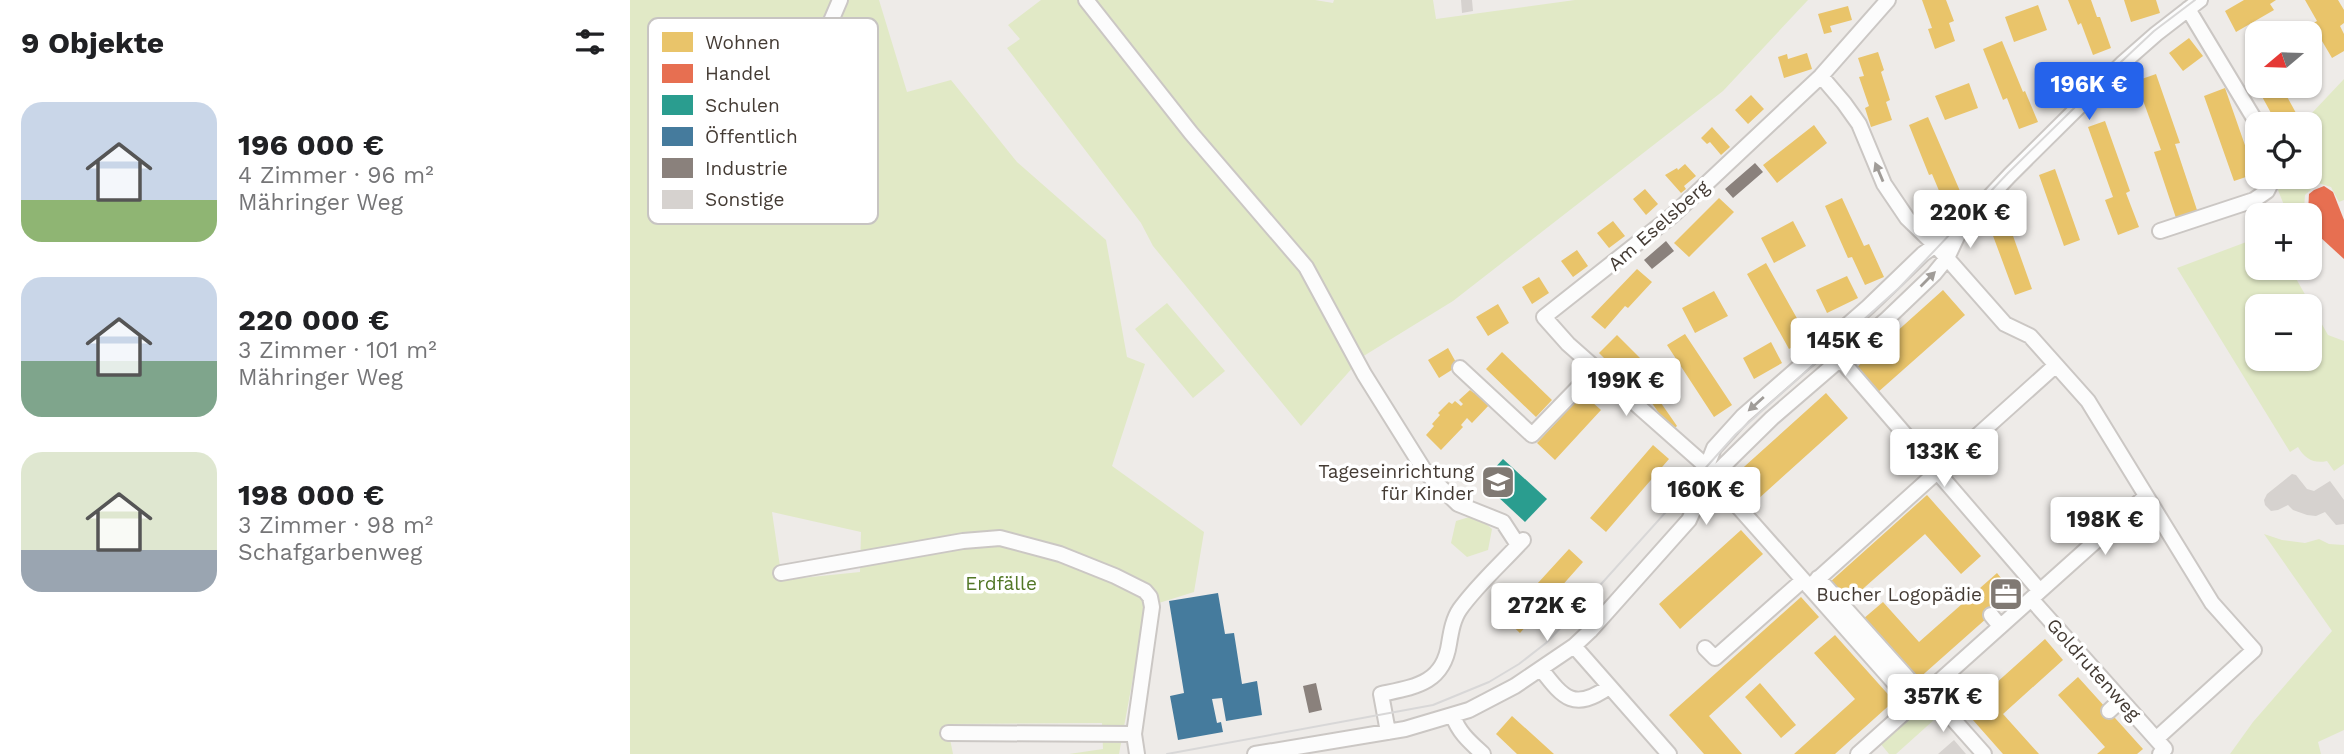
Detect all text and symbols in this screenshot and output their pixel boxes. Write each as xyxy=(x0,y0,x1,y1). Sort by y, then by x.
legend xyxy=(648,18,878,224)
north arrow xyxy=(2245,21,2322,98)
map controls xyxy=(2245,21,2322,371)
icon: filters xyxy=(571,23,609,61)
text: 9 Objekte xyxy=(21,25,164,60)
text: Wohnen xyxy=(705,31,780,54)
text: Handel xyxy=(705,62,770,85)
pin: 196K € xyxy=(2032,62,2146,122)
text: 196K € xyxy=(2051,71,2127,98)
text: Schulen xyxy=(705,94,780,117)
button: locate xyxy=(2245,112,2322,189)
text: Öffentlich xyxy=(705,125,798,148)
text: 196 000 € xyxy=(238,127,384,162)
icon: home xyxy=(77,130,161,214)
text: Industrie xyxy=(705,157,788,180)
one-way arrow xyxy=(1873,161,1884,182)
text: 4 Zimmer · 96 m² xyxy=(238,162,434,189)
street label: Am Eselsberg xyxy=(1603,175,1714,275)
text: Sonstige xyxy=(705,188,784,211)
text: Mähringer Weg xyxy=(238,189,403,216)
pin: 220K € xyxy=(1913,190,2027,250)
text: 220K € xyxy=(1930,199,2010,226)
button: + xyxy=(2245,203,2322,280)
one-way arrow xyxy=(1919,271,1936,288)
button: − xyxy=(2245,294,2322,371)
text: 220 000 € xyxy=(238,302,389,337)
icon: home xyxy=(77,305,161,389)
pin: 145K € xyxy=(1788,318,1902,378)
text: 145K € xyxy=(1807,327,1883,354)
text: 3 Zimmer · 101 m² xyxy=(238,337,437,364)
pin: 199K € xyxy=(1569,358,1683,418)
text: Mähringer Weg xyxy=(238,364,403,391)
text: 199K € xyxy=(1588,367,1664,394)
one-way arrow xyxy=(1748,396,1765,412)
pin: 133K € xyxy=(1887,430,2001,489)
text: 133K € xyxy=(1906,438,1982,465)
place label: Tageseinrichtung für Kinder xyxy=(1318,460,1475,505)
school or university icon: Tageseinrichtung für Kinder xyxy=(1479,463,1517,501)
pin: 160K € xyxy=(1649,468,1763,527)
text: 160K € xyxy=(1667,476,1745,503)
text: 198 000 € xyxy=(238,477,384,512)
icon: home xyxy=(77,480,161,564)
pin: 198K € xyxy=(2048,498,2162,557)
text: 198K € xyxy=(2066,506,2144,533)
text: 3 Zimmer · 98 m² xyxy=(238,512,433,539)
text: Schafgarbenweg xyxy=(238,539,422,566)
park label: Erdfälle xyxy=(965,572,1037,595)
office icon: Bucher Logopädie xyxy=(1987,575,2025,613)
place label: Bucher Logopädie xyxy=(1816,583,1982,606)
pin: 272K € xyxy=(1490,584,1604,643)
text: 272K € xyxy=(1507,592,1587,619)
street label: Goldrutenweg xyxy=(2042,614,2146,726)
pin: 357K € xyxy=(1886,674,2000,734)
text: 357K € xyxy=(1904,683,1982,710)

